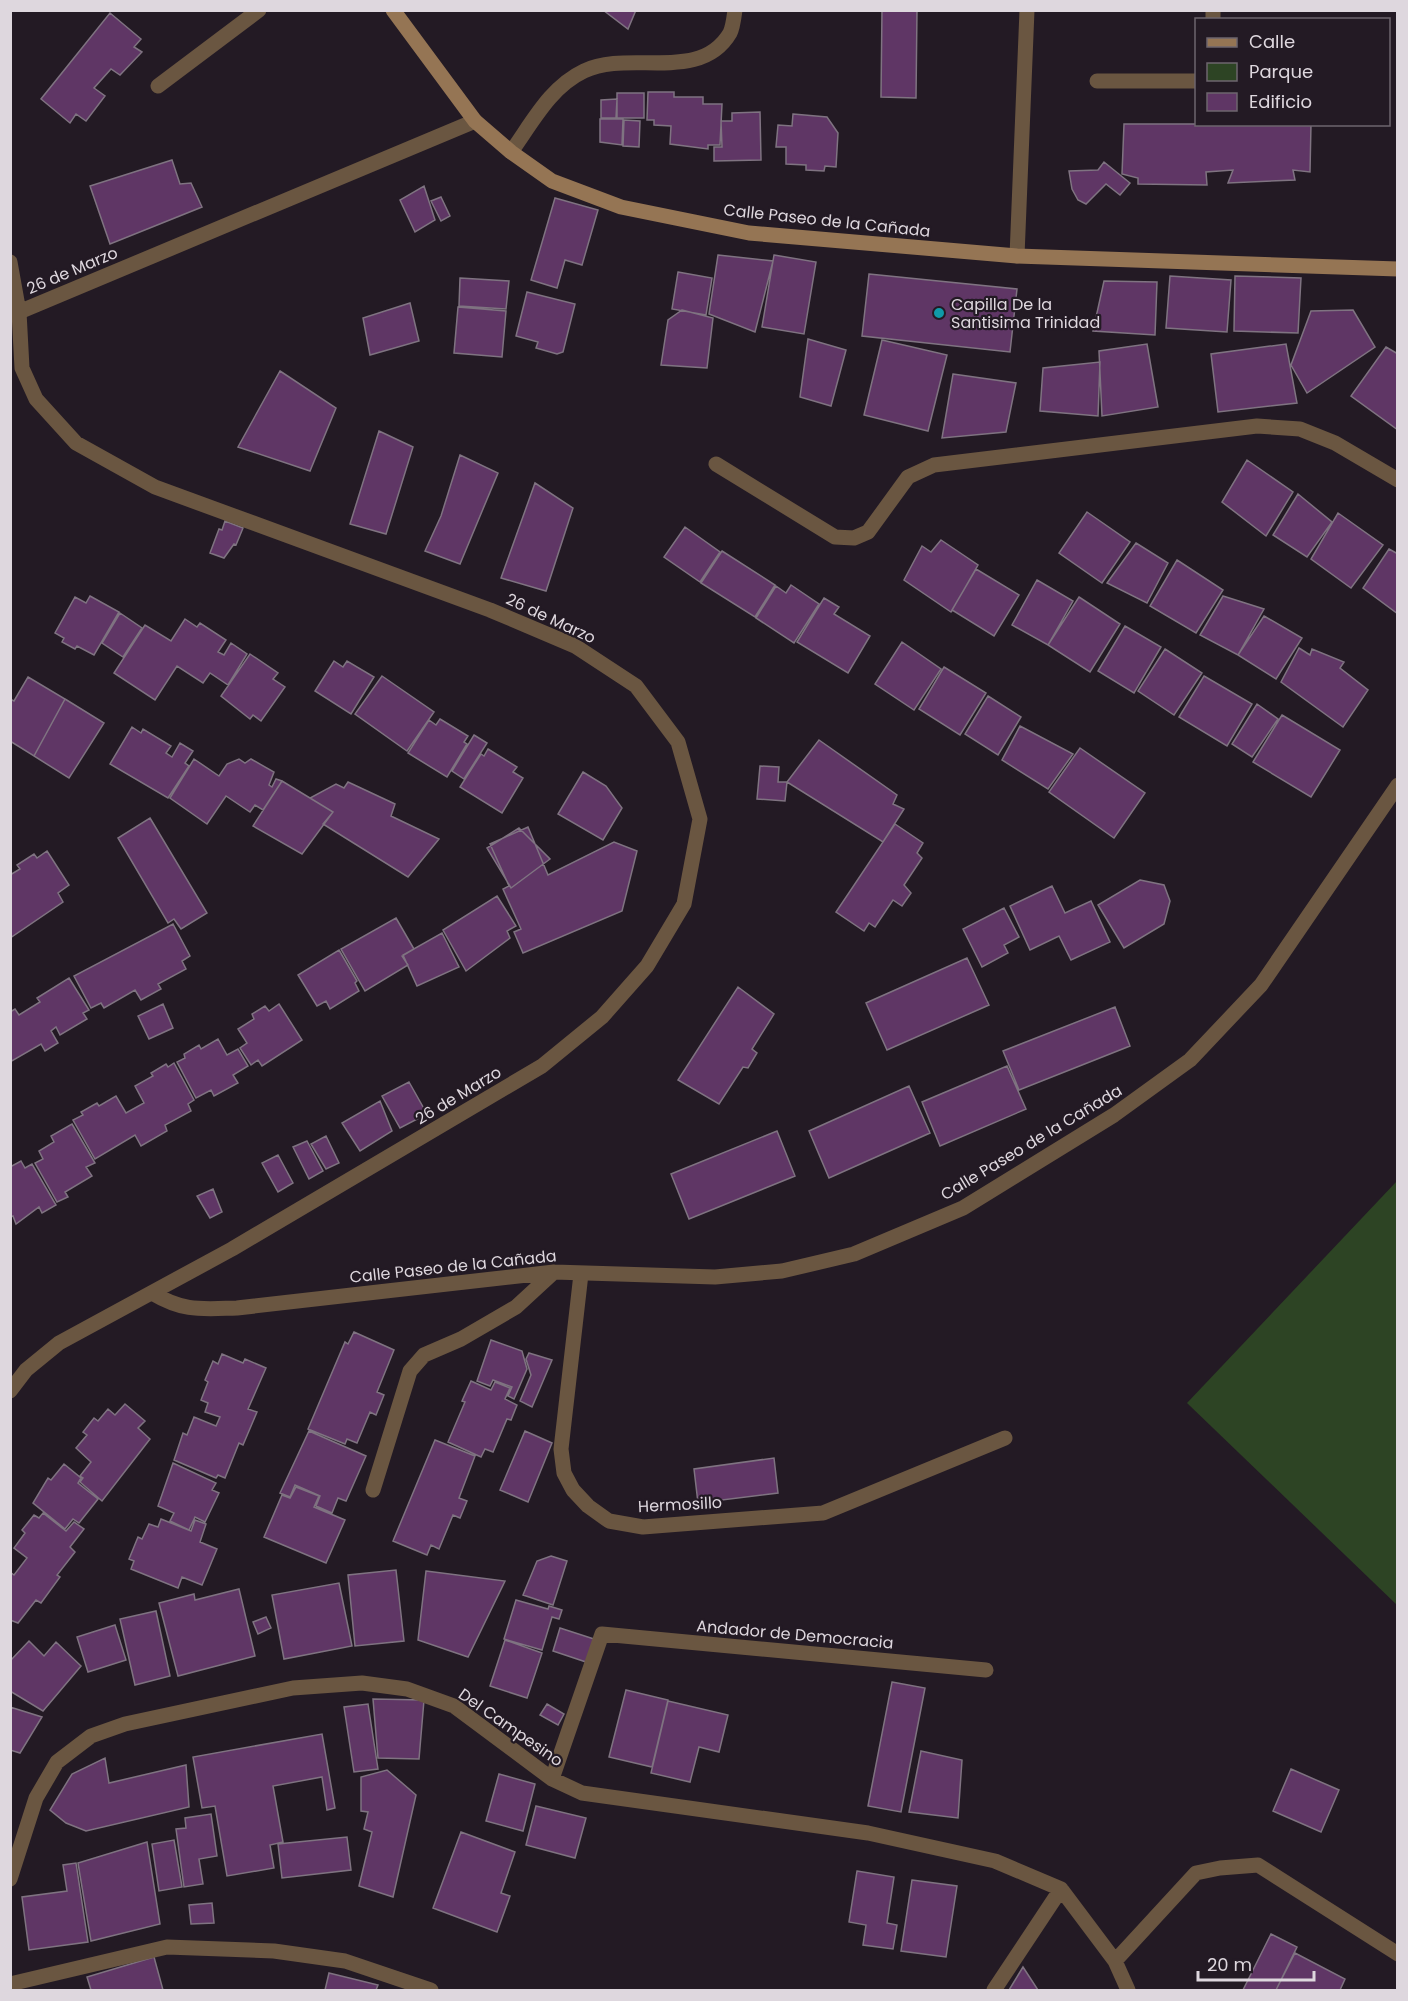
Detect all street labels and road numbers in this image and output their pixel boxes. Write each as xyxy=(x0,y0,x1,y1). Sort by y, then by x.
street label: Calle Paseo de la Cañada xyxy=(722,198,932,243)
street label: 26 de Marzo xyxy=(23,241,121,300)
street label: 26 de Marzo xyxy=(502,588,599,649)
street label: 26 de Marzo xyxy=(411,1061,506,1130)
street label: Calle Paseo de la Cañada xyxy=(936,1079,1126,1206)
street label: Calle Paseo de la Cañada xyxy=(348,1244,558,1289)
street label: Hermosillo xyxy=(637,1491,723,1518)
street label: Andador de Democracia xyxy=(695,1614,895,1655)
street label: Del Campesino xyxy=(454,1683,568,1772)

